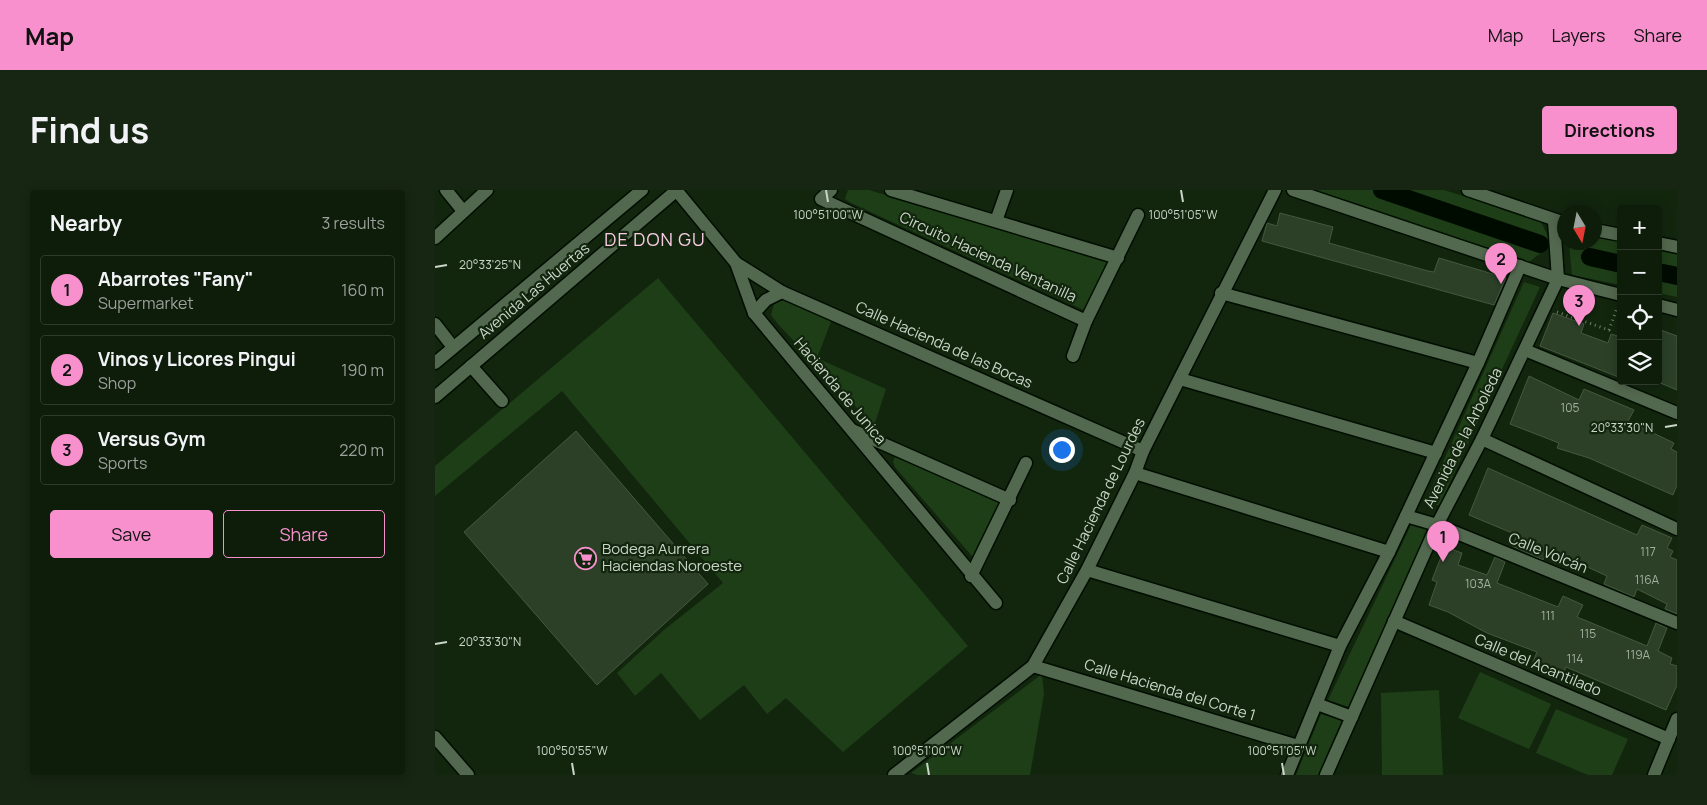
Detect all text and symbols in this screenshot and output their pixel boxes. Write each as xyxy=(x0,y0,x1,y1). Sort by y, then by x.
text: Map xyxy=(25,19,74,52)
text: Map xyxy=(1488,23,1523,47)
text: Layers xyxy=(1551,23,1605,47)
text: Share xyxy=(1633,23,1682,47)
text: Find us xyxy=(30,106,149,154)
button: Directions xyxy=(1542,106,1677,154)
north arrow xyxy=(1557,205,1602,250)
map controls xyxy=(1617,205,1662,385)
button: + xyxy=(1617,205,1662,250)
text: 100°51'00"W xyxy=(793,206,864,223)
street label: Circuito Hacienda Ventanilla xyxy=(896,206,1080,307)
text: 100°51'05"W xyxy=(1148,206,1218,223)
text: Nearby xyxy=(50,209,122,237)
text: 3 results xyxy=(322,212,385,234)
district label: DE DON GU xyxy=(604,227,706,251)
street label: Avenida Las Huertas xyxy=(473,238,594,344)
pin: 2 xyxy=(1485,243,1517,284)
button: − xyxy=(1617,250,1662,295)
text: 20°33'25"N xyxy=(459,256,521,273)
text: Abarrotes "Fany" xyxy=(98,266,254,292)
text: 1 xyxy=(63,279,71,301)
text: 160 m xyxy=(341,279,384,301)
pin: 3 xyxy=(1563,285,1595,326)
text: Supermarket xyxy=(98,292,194,314)
button: locate xyxy=(1617,295,1662,340)
street label: Calle Hacienda de las Bocas xyxy=(852,296,1036,393)
street label: Hacienda de Junica xyxy=(789,333,891,448)
button: layers xyxy=(1617,340,1662,385)
text: Vinos y Licores Pingui xyxy=(98,346,296,372)
text: 2 xyxy=(62,359,72,381)
text: 190 m xyxy=(341,359,384,381)
street label: Avenida de la Arboleda xyxy=(1418,364,1507,512)
text: Shop xyxy=(98,372,136,394)
house number: 105 xyxy=(1561,399,1580,416)
street label: Calle Hacienda de Lourdes xyxy=(1051,414,1150,587)
text: 20°33'30"N xyxy=(1591,419,1653,436)
text: Versus Gym xyxy=(98,426,206,452)
your location xyxy=(1049,437,1075,463)
text: 3 xyxy=(62,439,72,461)
text: 220 m xyxy=(339,439,384,461)
text: Sports xyxy=(98,452,147,474)
button: Save xyxy=(50,510,213,558)
button: Share xyxy=(223,510,385,558)
pin: 1 xyxy=(1427,521,1459,562)
street label: Calle Volcán xyxy=(1505,527,1591,578)
place label: Bodega Aurrera Haciendas Noroeste xyxy=(602,538,742,576)
house number: 117 xyxy=(1640,543,1656,560)
supermarket icon: Bodega Aurrera Haciendas Noroeste xyxy=(574,546,598,570)
house number: 116A xyxy=(1635,571,1660,588)
house number: 103A xyxy=(1465,575,1492,592)
house number: 111 xyxy=(1541,607,1555,624)
house number: 115 xyxy=(1580,625,1596,642)
street label: Calle del Acantilado xyxy=(1471,628,1605,701)
text: 20°33'30"N xyxy=(459,633,521,650)
house number: 119A xyxy=(1626,646,1651,663)
house number: 114 xyxy=(1567,650,1583,667)
street label: Calle Hacienda del Corte 1 xyxy=(1082,653,1258,726)
text: 100°50'55"W xyxy=(536,742,608,759)
text: 100°51'00"W xyxy=(892,742,963,759)
text: 100°51'05"W xyxy=(1247,742,1317,759)

